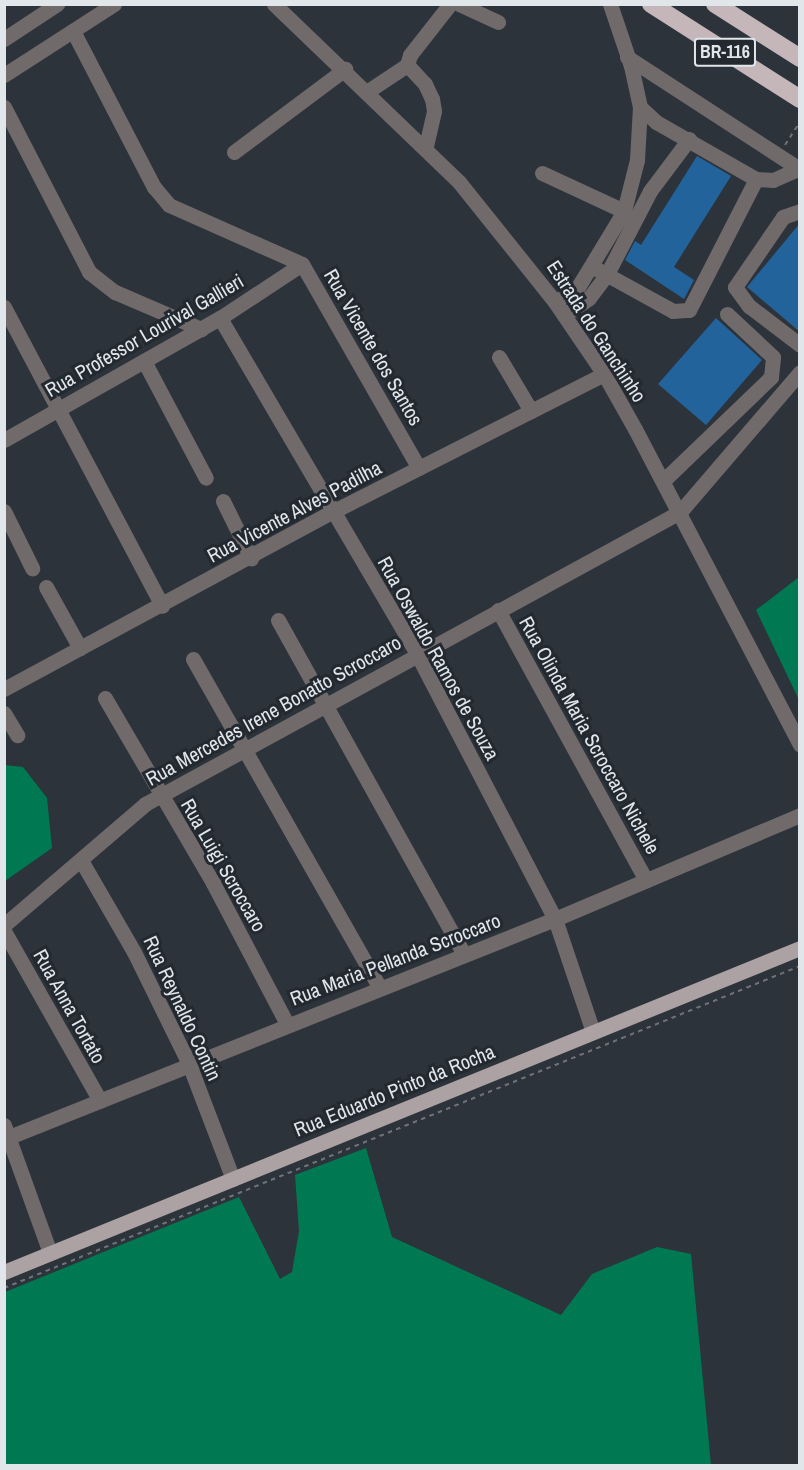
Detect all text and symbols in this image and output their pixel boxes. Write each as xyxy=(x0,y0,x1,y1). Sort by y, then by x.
road number: BR-116 xyxy=(694,37,756,67)
street label: Estrada do Ganchinho xyxy=(542,256,652,406)
street label: Rua Vicente dos Santos xyxy=(319,265,429,429)
street label: Rua Professor Lourival Gallieri xyxy=(41,268,247,402)
street label: Rua Vicente Alves Padilha xyxy=(202,455,386,567)
street label: Rua Oswaldo Ramos de Souza xyxy=(373,552,505,764)
street label: Rua Olinda Maria Scroccaro Nichele xyxy=(515,612,665,858)
street label: Rua Mercedes Irene Bonatto Scroccaro xyxy=(141,630,405,790)
street label: Rua Luigi Scroccaro xyxy=(176,794,272,936)
street label: Rua Maria Pellanda Scroccaro xyxy=(286,908,504,1010)
street label: Rua Reynaldo Contin xyxy=(139,932,227,1084)
street label: Rua Anna Tortato xyxy=(29,944,111,1068)
street label: Rua Eduardo Pinto da Rocha xyxy=(290,1039,498,1141)

